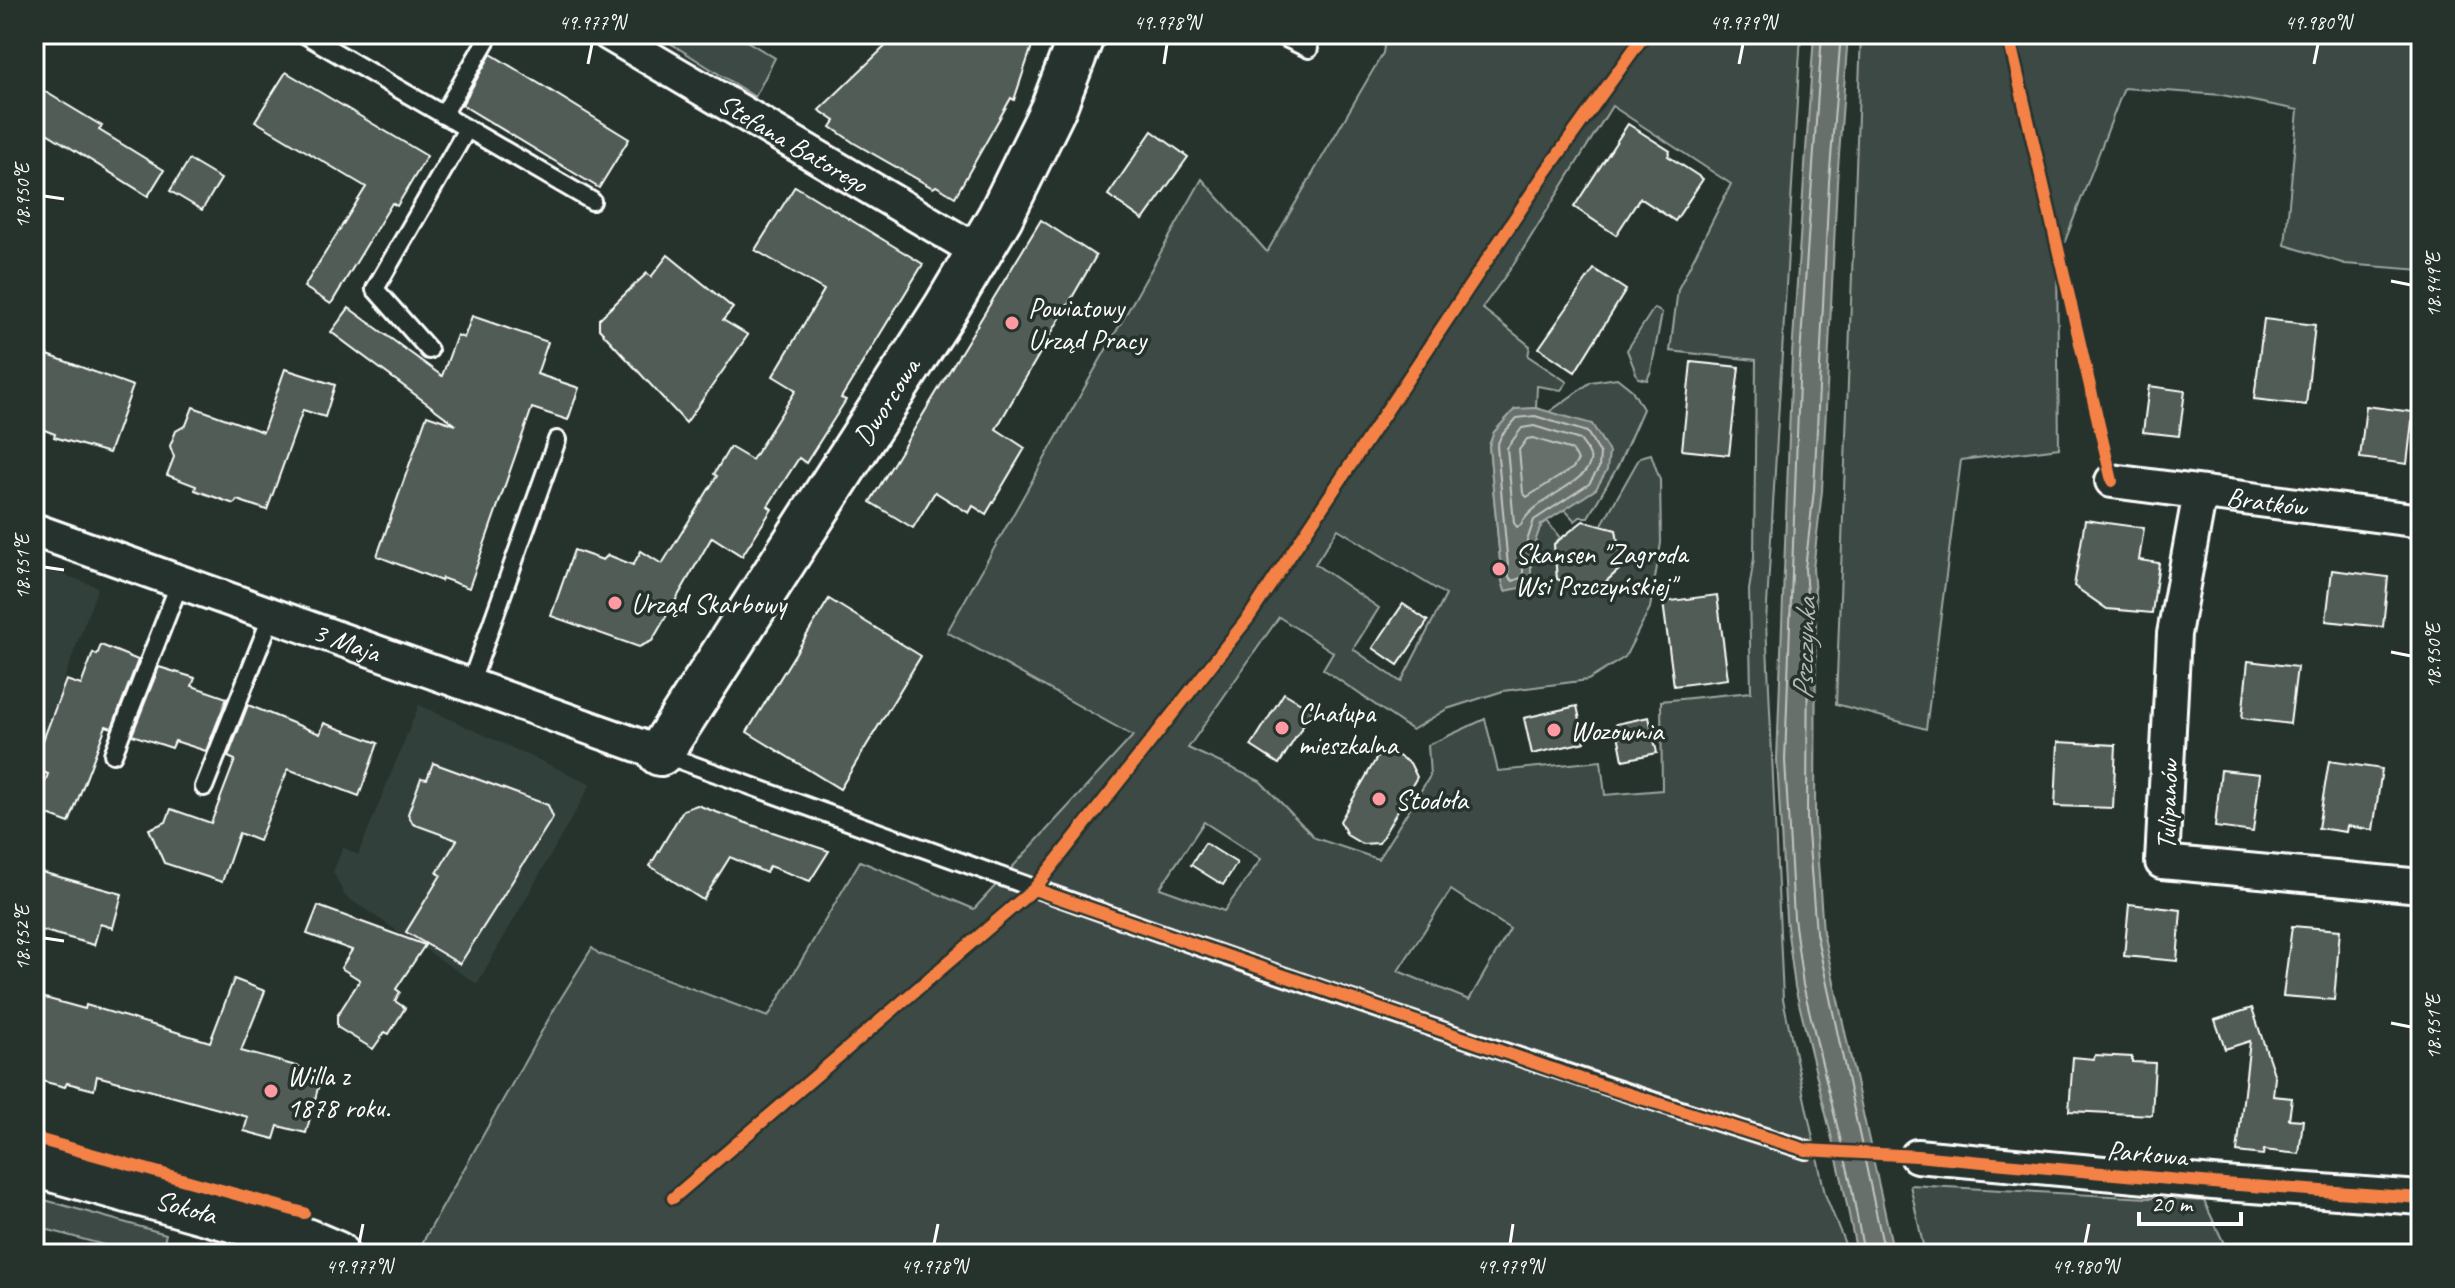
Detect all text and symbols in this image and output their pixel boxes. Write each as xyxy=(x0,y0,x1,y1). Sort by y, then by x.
text: 49.977°N xyxy=(559,10,628,35)
text: 49.978°N xyxy=(1134,10,1203,35)
text: 49.979°N xyxy=(1710,10,1779,35)
text: 49.980°N xyxy=(2285,10,2354,35)
street label: Stefana Batorego xyxy=(712,85,876,201)
text: 18.950°E xyxy=(10,161,35,229)
text: 18.949°E xyxy=(2421,250,2446,318)
place label: Powiatowy Urząd Pracy xyxy=(1028,290,1148,357)
marker: Powiatowy Urząd Pracy xyxy=(1003,314,1021,332)
street label: Dworcowa xyxy=(845,349,928,452)
street label: Bratków xyxy=(2224,478,2311,524)
text: 18.951°E xyxy=(10,532,35,600)
place label: Skansen "Zagroda Wsi Pszczyńskiej" xyxy=(1515,536,1690,603)
marker: Skansen "Zagroda Wsi Pszczyńskiej" xyxy=(1490,560,1508,578)
place label: Urząd Skarbowy xyxy=(631,586,788,621)
marker: Urząd Skarbowy xyxy=(606,594,624,612)
water label: Pszczynka xyxy=(1783,595,1825,700)
street label: 3 Maja xyxy=(308,613,387,670)
text: 18.950°E xyxy=(2421,621,2446,689)
place label: Chałupa mieszkalna xyxy=(1298,695,1399,762)
place label: Wozownia xyxy=(1570,713,1665,748)
marker: Chałupa mieszkalna xyxy=(1273,719,1291,737)
marker: Wozownia xyxy=(1545,721,1563,739)
street label: Tulipanów xyxy=(2148,757,2186,851)
place label: Stodoła xyxy=(1395,782,1470,817)
marker: Stodoła xyxy=(1370,790,1388,808)
text: 18.952°E xyxy=(10,903,35,971)
text: 18.951°E xyxy=(2421,992,2446,1060)
place label: Willa z 1878 roku. xyxy=(287,1058,391,1125)
marker: Willa z 1878 roku. xyxy=(262,1082,280,1100)
street label: Parkowa xyxy=(2106,1132,2191,1174)
scale bar xyxy=(2139,1176,2241,1226)
street label: Sokoła xyxy=(152,1181,222,1232)
text: 20 m xyxy=(2151,1189,2194,1219)
text: 49.977°N xyxy=(326,1254,395,1279)
text: 49.978°N xyxy=(901,1254,970,1279)
text: 49.979°N xyxy=(1477,1254,1546,1279)
text: 49.980°N xyxy=(2052,1254,2121,1279)

